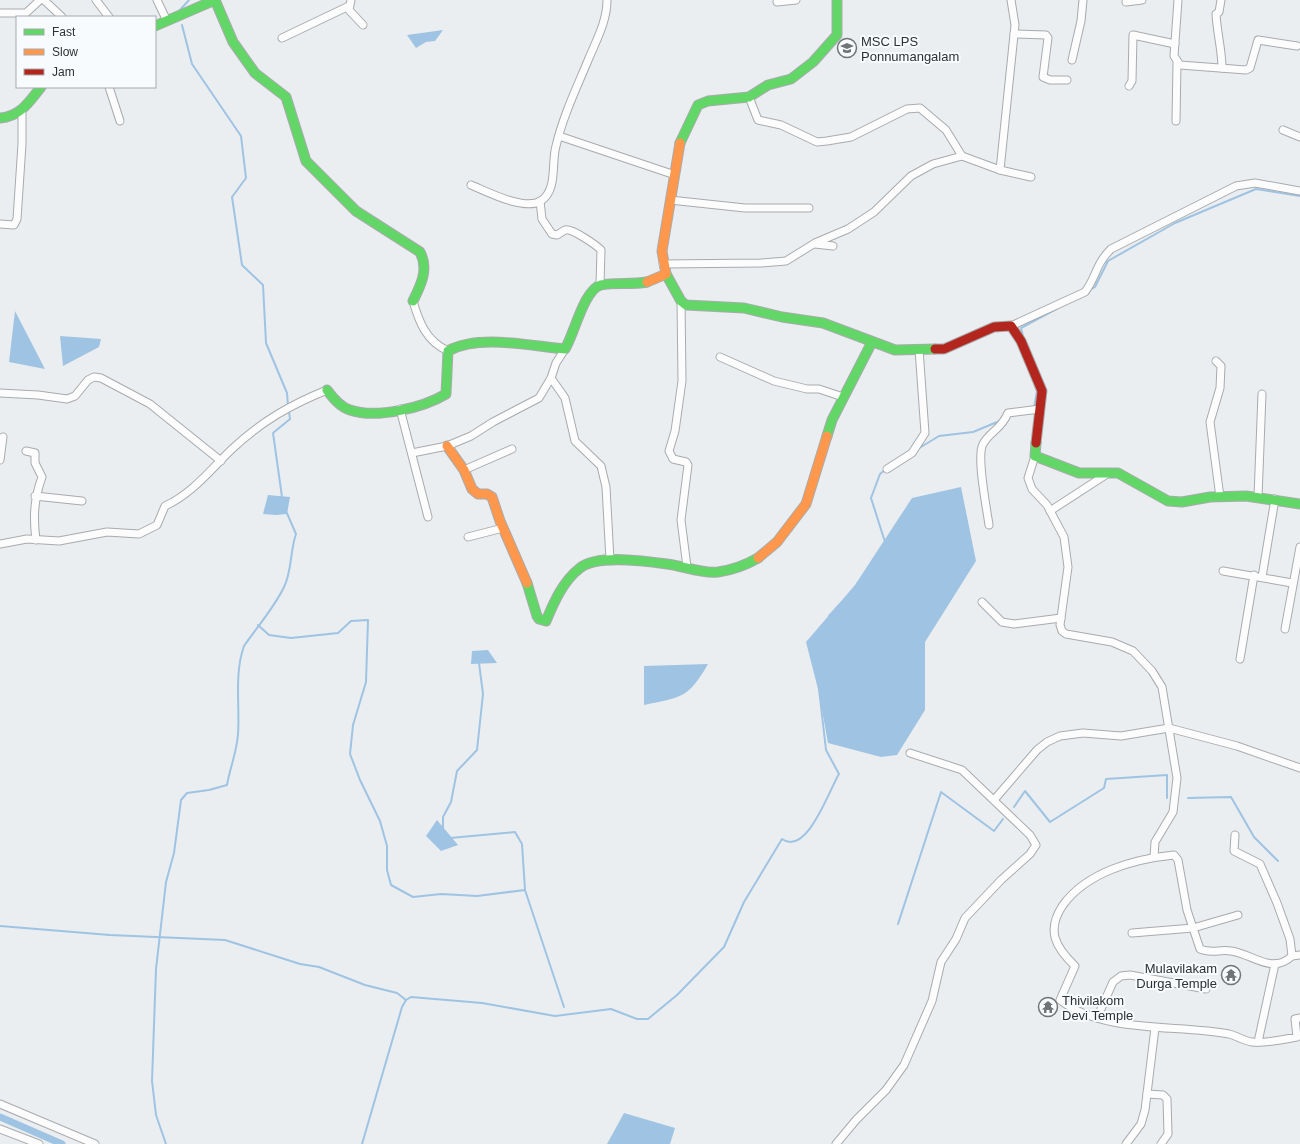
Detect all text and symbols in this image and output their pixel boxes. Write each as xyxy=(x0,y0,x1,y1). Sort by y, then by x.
legend xyxy=(16,16,156,88)
text: Fast xyxy=(52,25,76,39)
place label: MSC LPS Ponnumangalam xyxy=(861,34,959,64)
school or university icon: MSC LPS Ponnumangalam xyxy=(836,37,858,59)
text: Slow xyxy=(52,45,78,59)
text: Jam xyxy=(52,65,75,79)
place label: Mulavilakam Durga Temple xyxy=(1136,961,1217,991)
temple icon: Mulavilakam Durga Temple xyxy=(1220,964,1242,986)
place label: Thivilakom Devi Temple xyxy=(1062,993,1133,1023)
temple icon: Thivilakom Devi Temple xyxy=(1037,996,1059,1018)

